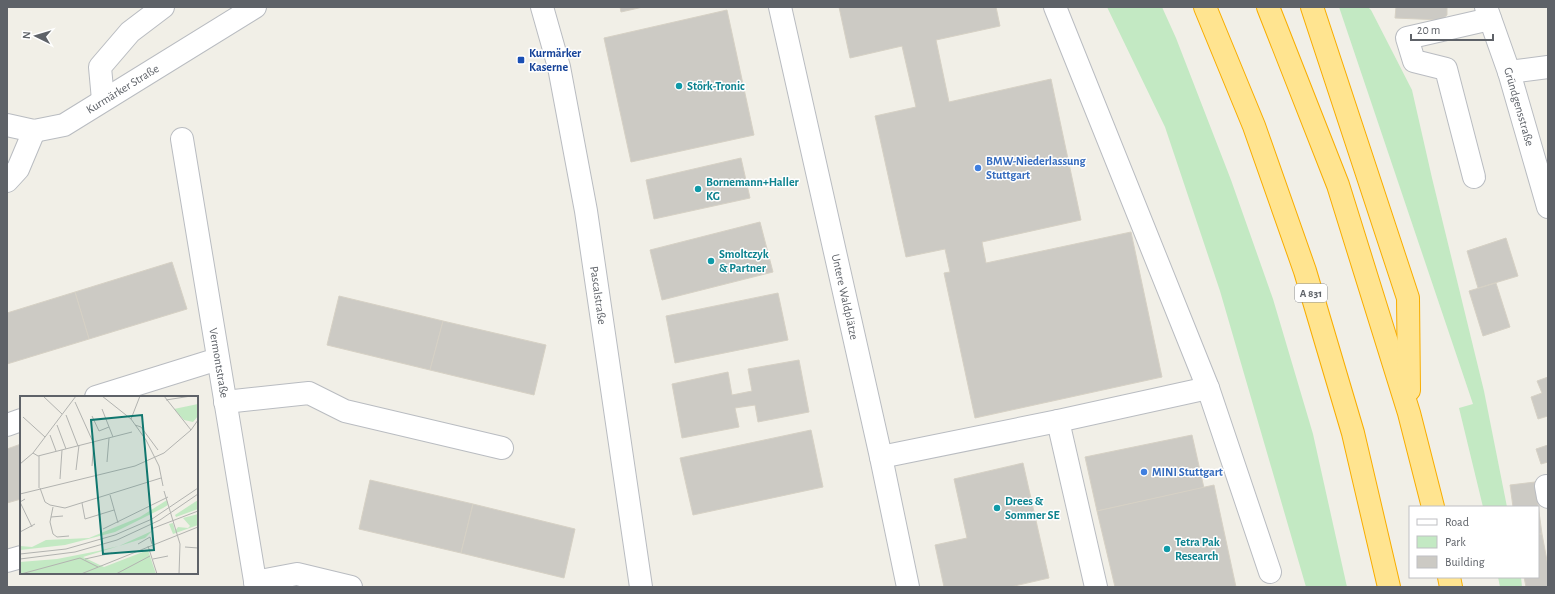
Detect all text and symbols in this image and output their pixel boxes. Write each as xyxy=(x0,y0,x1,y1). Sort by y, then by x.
north arrow xyxy=(16,16,56,56)
scale bar xyxy=(1411,16,1493,42)
text: 20 m xyxy=(1417,24,1440,36)
text: N xyxy=(21,31,32,39)
place label: Kurmärker Kaserne xyxy=(529,47,582,73)
marker: Kurmärker Kaserne xyxy=(516,55,526,65)
street label: Kurmärker Straße xyxy=(84,62,161,116)
street label: Gründgensstraße xyxy=(1502,66,1536,147)
place label: Störk-Tronic xyxy=(687,80,745,92)
marker: Störk-Tronic xyxy=(674,81,684,91)
place label: BMW-Niederlassung Stuttgart xyxy=(986,155,1087,181)
marker: BMW-Niederlassung Stuttgart xyxy=(973,163,983,173)
place label: Bornemann+Haller KG xyxy=(706,176,800,202)
marker: Bornemann+Haller KG xyxy=(693,184,703,194)
place label: Smoltczyk & Partner xyxy=(719,248,769,274)
street label: Untere Waldplätze xyxy=(830,253,860,341)
marker: Smoltczyk & Partner xyxy=(706,256,716,266)
street label: Pascalstraße xyxy=(588,265,609,325)
road number: A 831 xyxy=(1295,284,1327,302)
street label: Vermontstraße xyxy=(207,327,231,399)
inset map xyxy=(20,396,198,574)
place label: MINI Stuttgart xyxy=(1152,466,1223,478)
marker: MINI Stuttgart xyxy=(1139,467,1149,477)
place label: Drees & Sommer SE xyxy=(1005,495,1060,521)
marker: Drees & Sommer SE xyxy=(992,503,1002,513)
legend xyxy=(1409,506,1539,578)
text: Road xyxy=(1445,516,1469,528)
place label: Tetra Pak Research xyxy=(1175,536,1220,562)
text: Park xyxy=(1445,536,1466,548)
marker: Tetra Pak Research xyxy=(1162,544,1172,554)
text: Building xyxy=(1445,556,1485,568)

